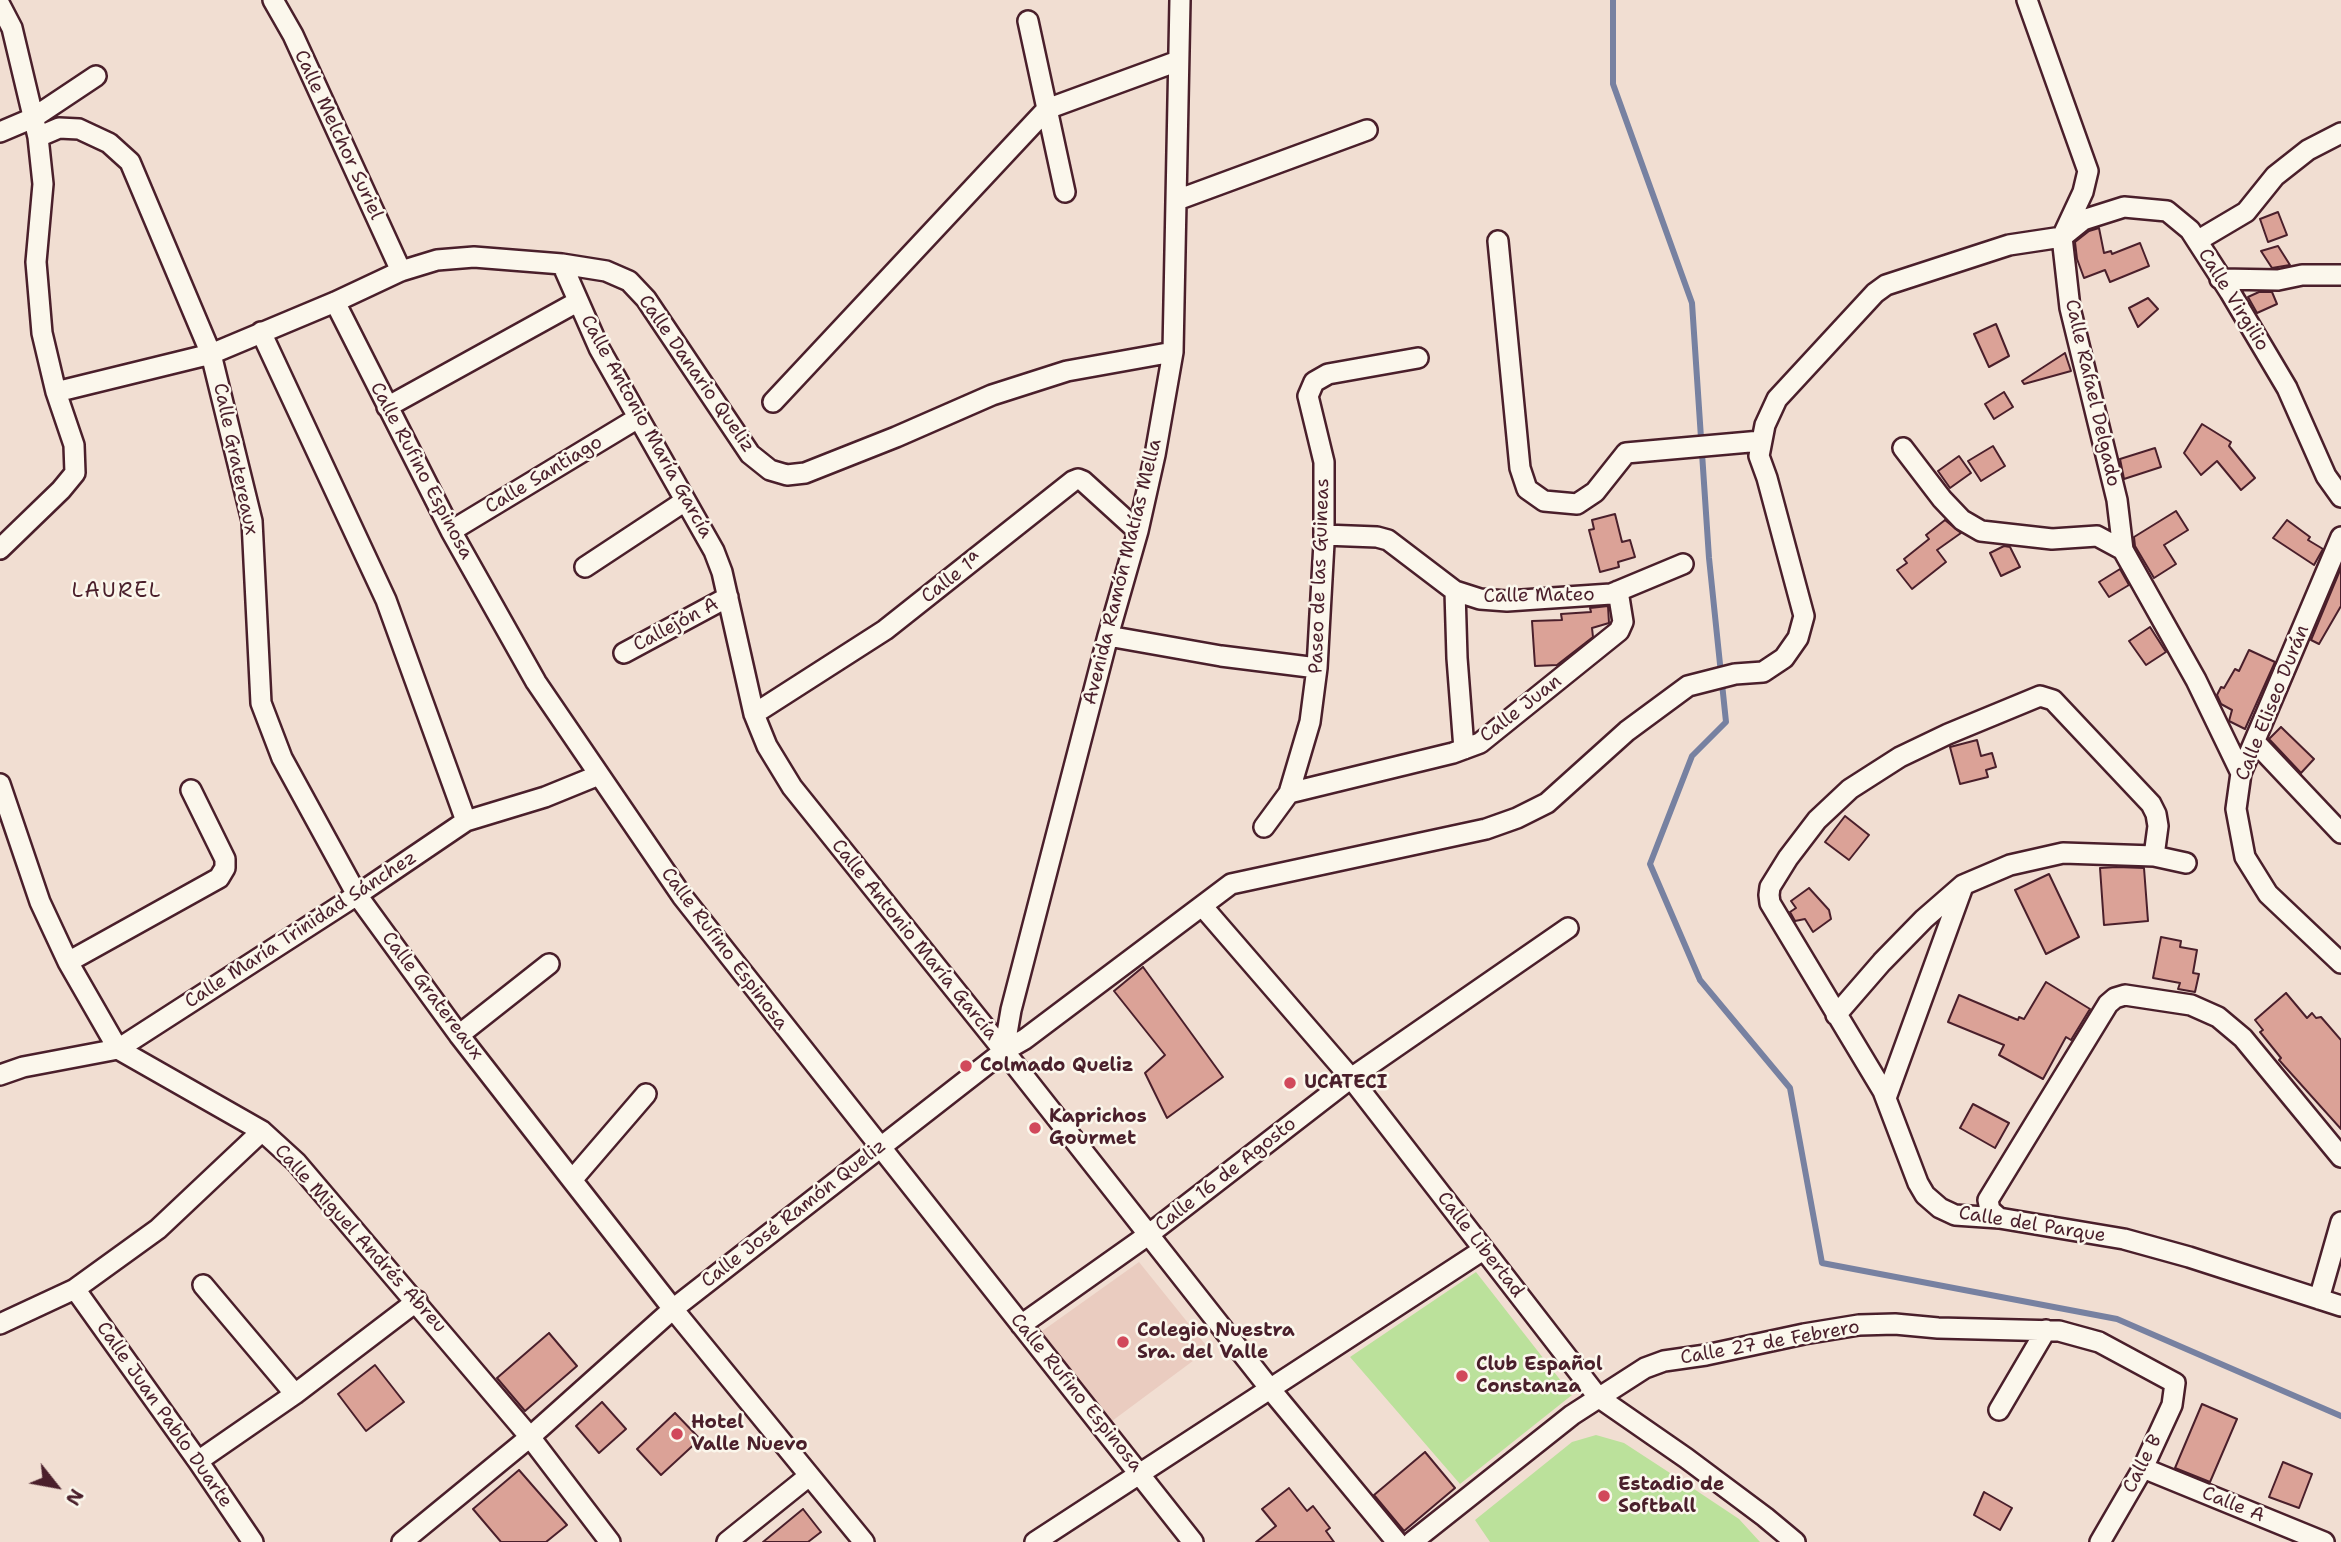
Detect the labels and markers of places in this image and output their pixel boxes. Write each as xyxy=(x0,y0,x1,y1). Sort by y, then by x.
place label: Colmado Queliz xyxy=(980,1055,1134,1077)
marker: Colmado Queliz xyxy=(958,1058,974,1074)
place label: UCATECI xyxy=(1304,1072,1388,1094)
marker: UCATECI xyxy=(1282,1075,1298,1091)
place label: Kaprichos Gourmet xyxy=(1049,1106,1147,1150)
marker: Kaprichos Gourmet xyxy=(1027,1120,1043,1136)
place label: Colegio Nuestra Sra. del Valle xyxy=(1137,1320,1295,1364)
marker: Colegio Nuestra Sra. del Valle xyxy=(1115,1334,1131,1350)
place label: Club Español Constanza xyxy=(1476,1354,1603,1398)
marker: Club Español Constanza xyxy=(1454,1368,1470,1384)
place label: Hotel Valle Nuevo xyxy=(691,1412,808,1456)
marker: Hotel Valle Nuevo xyxy=(669,1426,685,1442)
place label: Estadio de Softball xyxy=(1618,1474,1724,1518)
marker: Estadio de Softball xyxy=(1596,1488,1612,1504)

